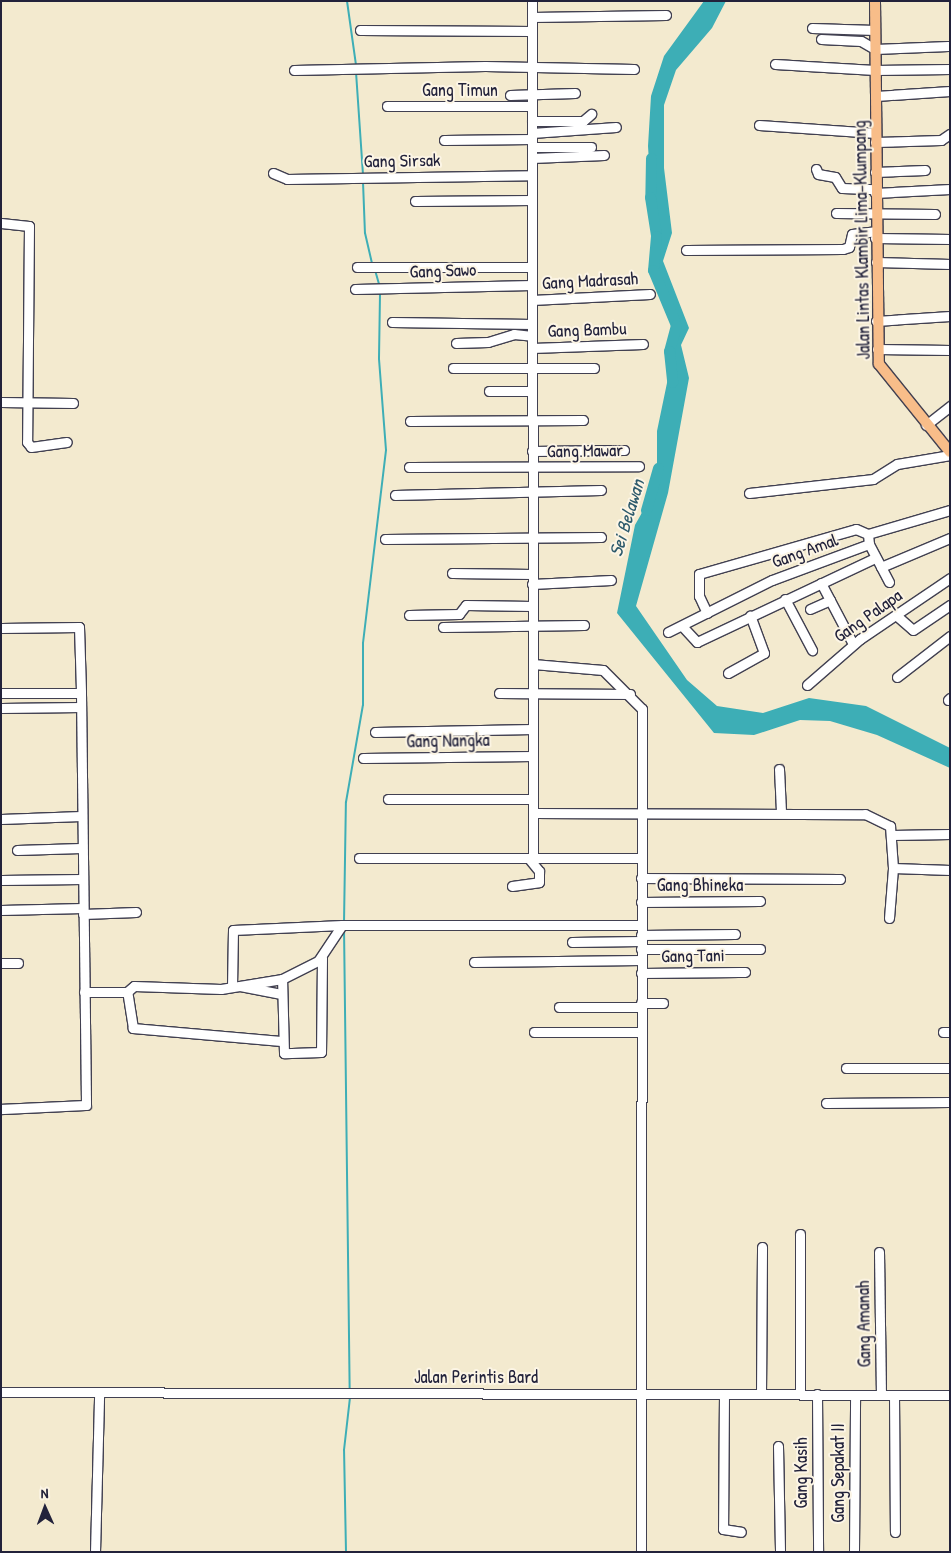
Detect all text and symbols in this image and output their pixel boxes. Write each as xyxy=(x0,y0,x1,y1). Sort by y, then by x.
street label: Gang Timun xyxy=(422,79,498,101)
street label: Jalan Lintas Klambir Lima–Klumpang xyxy=(849,120,875,360)
street label: Gang Sirsak xyxy=(363,150,441,172)
street label: Gang Sawo xyxy=(409,259,477,283)
street label: Gang Madrasah xyxy=(541,268,639,294)
street label: Gang Bambu xyxy=(547,318,627,342)
street label: Gang Mawar xyxy=(547,440,623,462)
water label: Sei Belawan xyxy=(604,477,650,559)
street label: Gang Amal xyxy=(769,529,841,573)
street label: Gang Palapa xyxy=(830,585,906,647)
street label: Gang Nangka xyxy=(406,729,490,753)
street label: Gang Bhineka xyxy=(657,874,743,896)
street label: Gang Tani xyxy=(661,945,725,967)
street label: Gang Amanah xyxy=(852,1280,876,1368)
street label: Jalan Perintis Bard xyxy=(414,1366,538,1388)
street label: Gang Sepakat II xyxy=(827,1423,849,1523)
street label: Gang Kasih xyxy=(790,1438,812,1508)
north arrow xyxy=(20,1483,70,1533)
text: N xyxy=(40,1483,49,1502)

